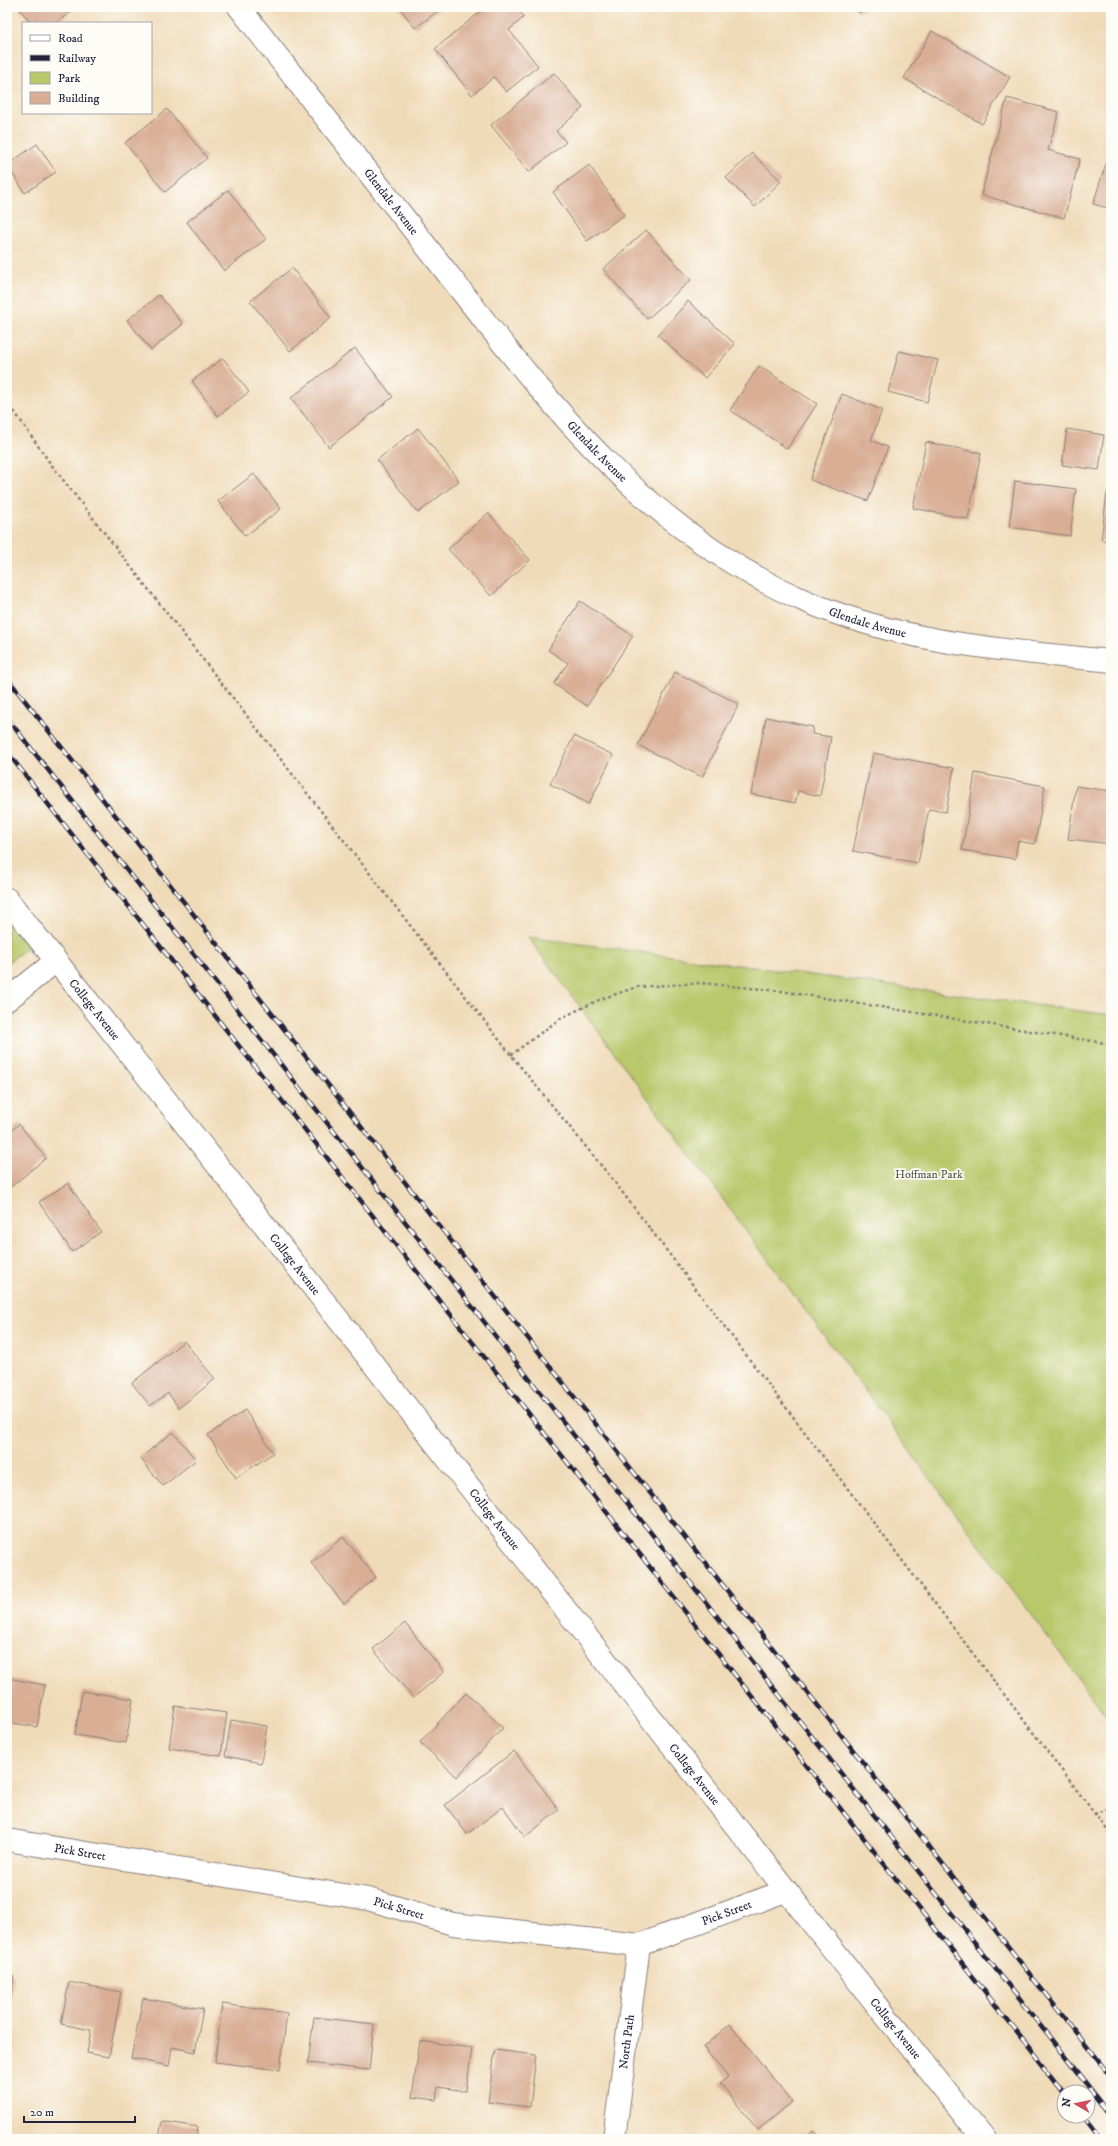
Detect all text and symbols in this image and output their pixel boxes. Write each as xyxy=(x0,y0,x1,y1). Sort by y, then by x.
legend xyxy=(22,22,152,114)
text: Road xyxy=(58,31,83,46)
text: Railway xyxy=(58,51,96,66)
text: Park xyxy=(58,71,80,86)
text: Building xyxy=(58,91,99,106)
street label: Glendale Avenue xyxy=(360,166,421,238)
street label: Glendale Avenue xyxy=(564,418,630,486)
street label: Glendale Avenue xyxy=(827,604,908,641)
street label: College Avenue xyxy=(65,976,123,1043)
park label: Hoffman Park xyxy=(895,1167,963,1182)
street label: College Avenue xyxy=(266,1231,323,1298)
street label: College Avenue xyxy=(466,1486,523,1553)
street label: College Avenue xyxy=(665,1741,723,1808)
street label: Pick Street xyxy=(53,1841,107,1864)
street label: Pick Street xyxy=(372,1894,426,1923)
street label: Pick Street xyxy=(700,1897,754,1929)
street label: College Avenue xyxy=(866,1995,924,2062)
street label: North Path xyxy=(616,2013,638,2070)
north arrow xyxy=(1056,2084,1096,2124)
text: N xyxy=(1059,2097,1075,2108)
scale bar xyxy=(24,2098,135,2124)
text: 20 m xyxy=(30,2105,54,2120)

